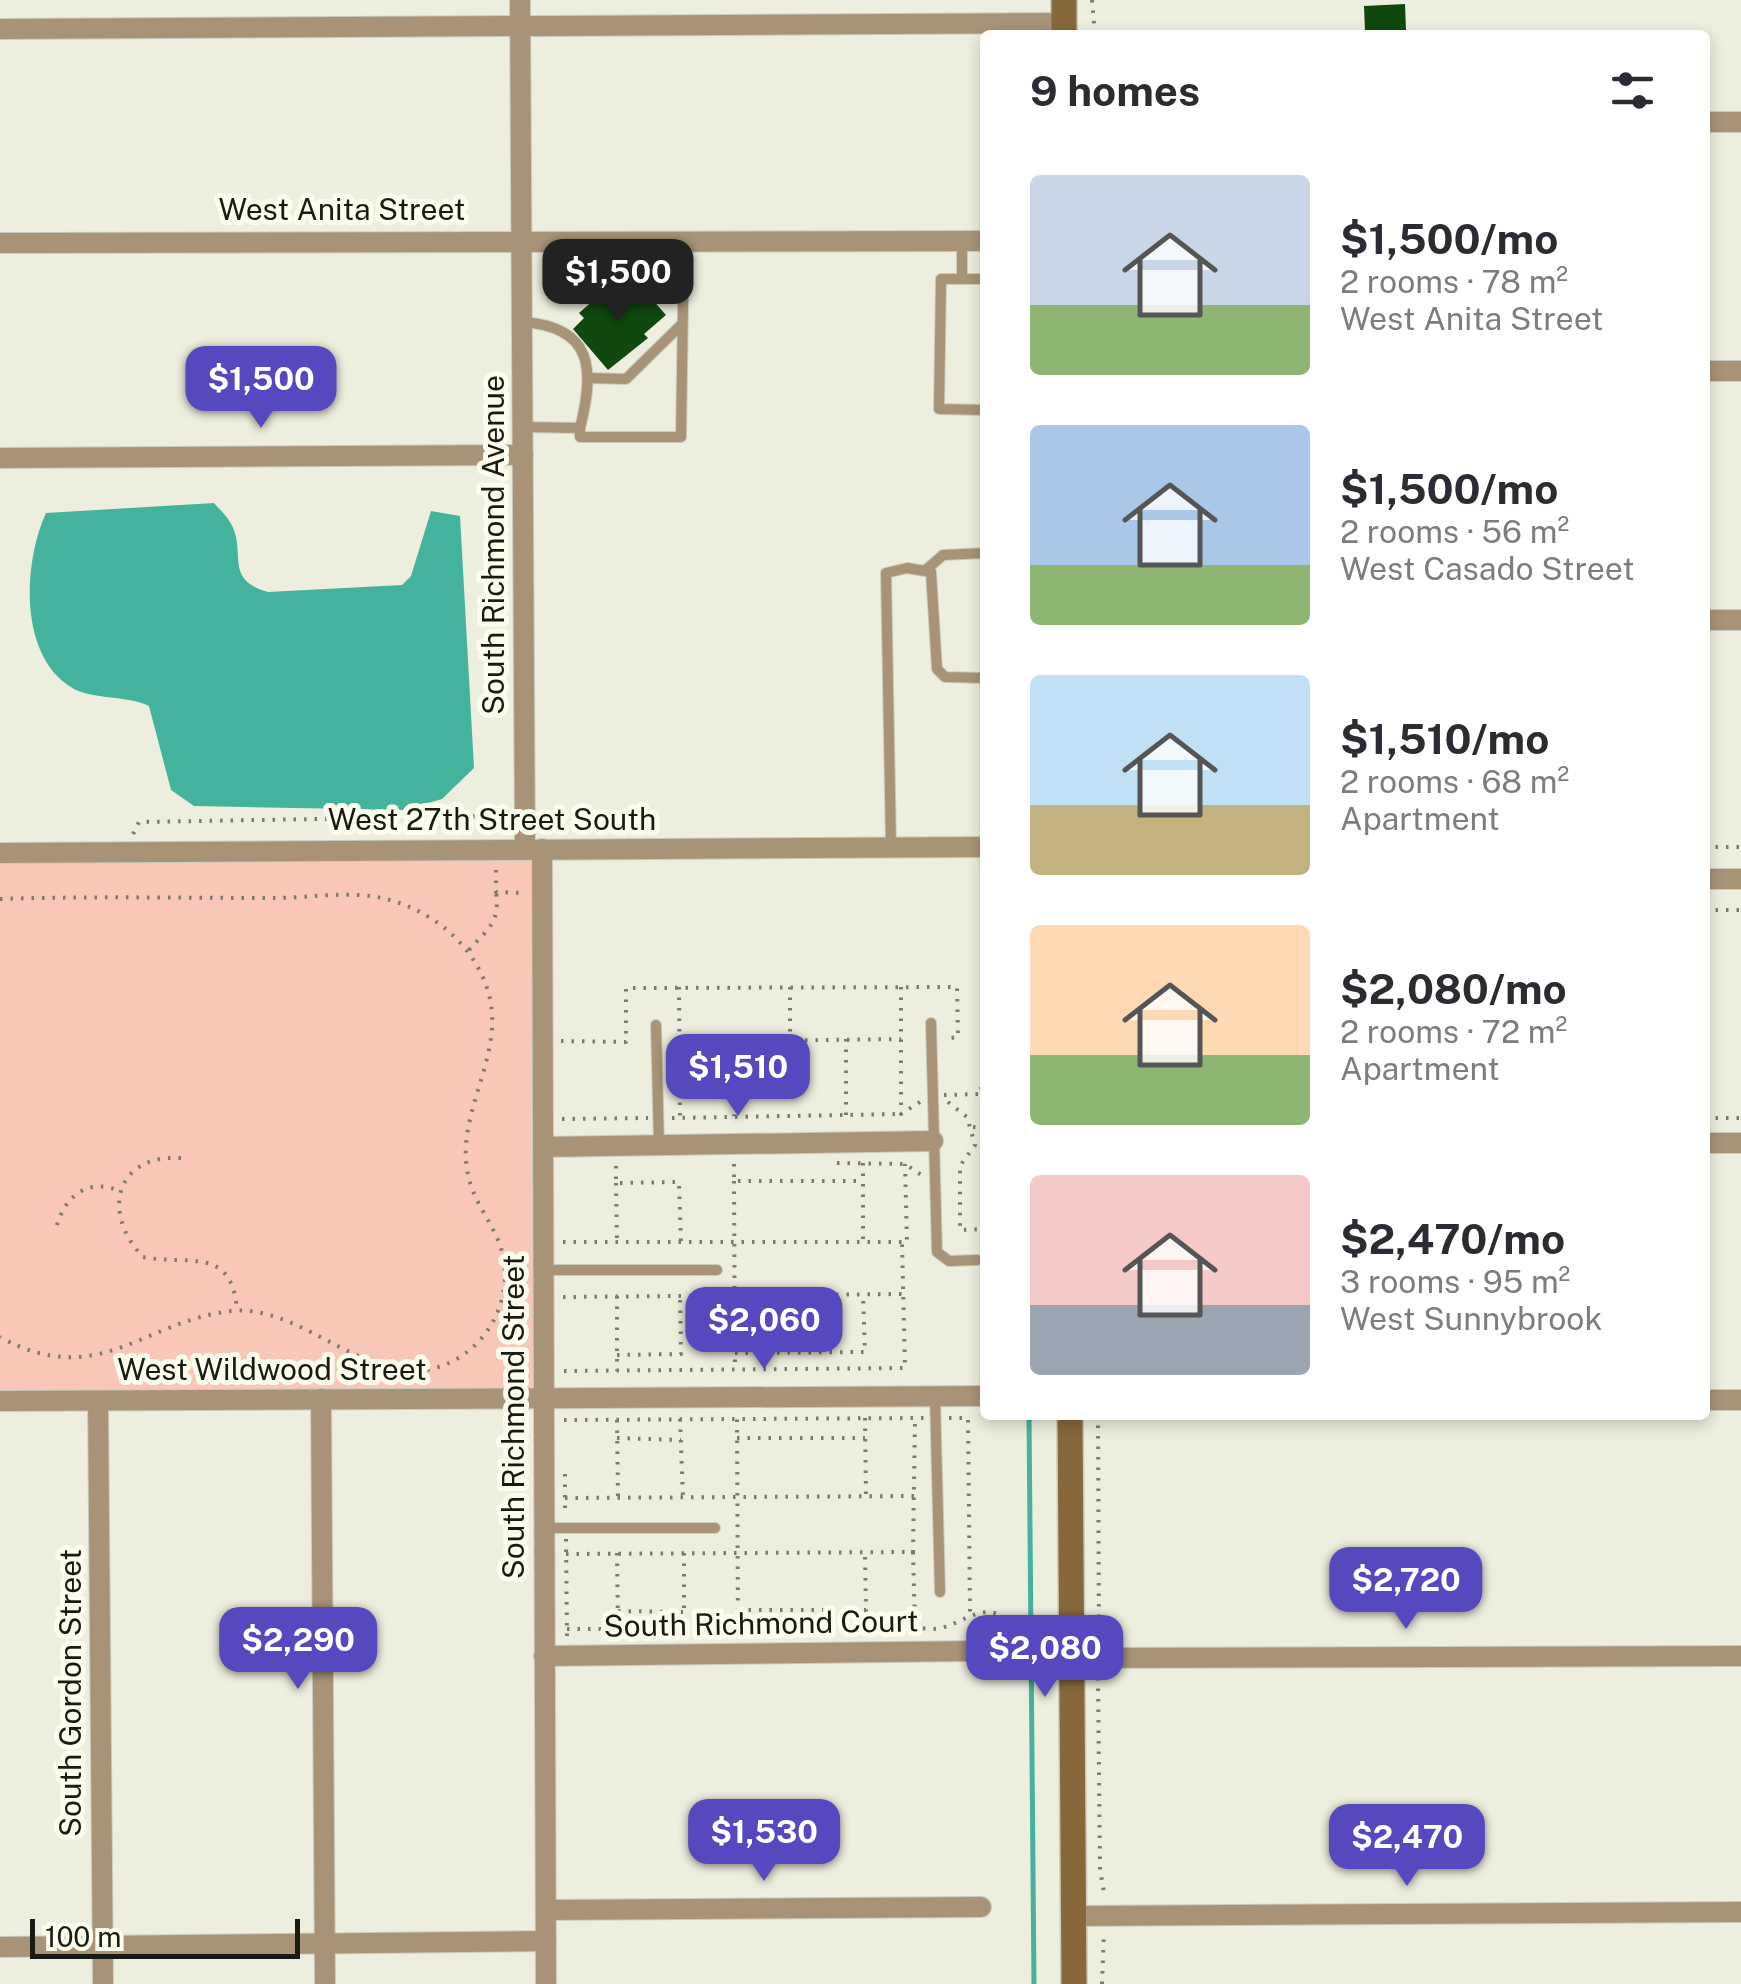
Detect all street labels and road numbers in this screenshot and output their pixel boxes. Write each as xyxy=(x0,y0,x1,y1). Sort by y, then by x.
street label: West Anita Street xyxy=(218,191,466,227)
street label: South Richmond Avenue xyxy=(475,375,511,715)
street label: West 27th Street South xyxy=(328,801,656,837)
street label: South Richmond Street xyxy=(495,1255,531,1579)
street label: West Wildwood Street xyxy=(117,1351,427,1387)
street label: South Gordon Street xyxy=(52,1549,88,1837)
street label: South Richmond Court xyxy=(603,1602,919,1644)

